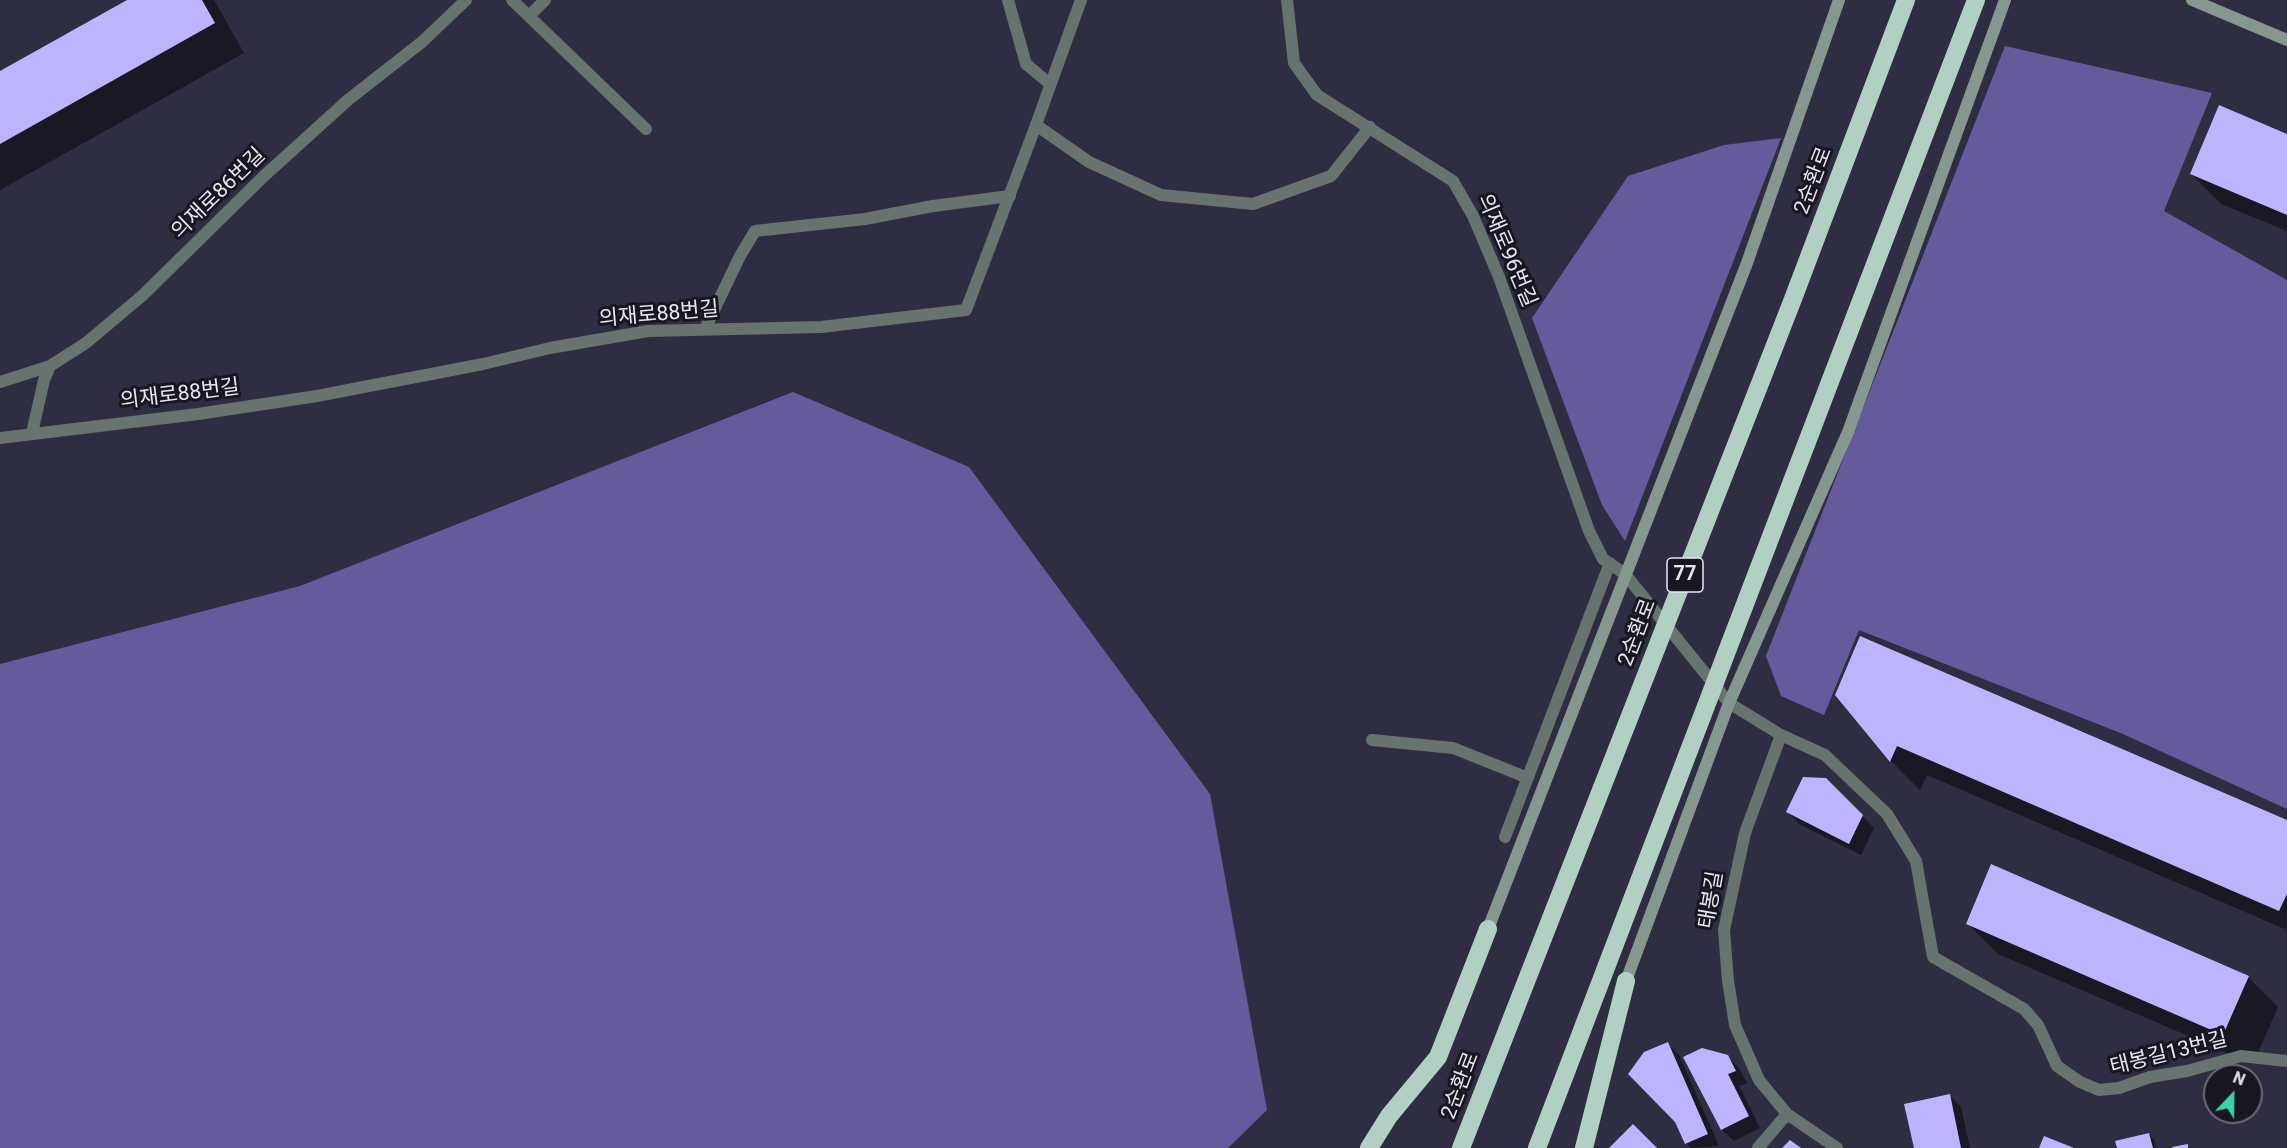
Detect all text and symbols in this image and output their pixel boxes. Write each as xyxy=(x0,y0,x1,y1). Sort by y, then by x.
street label: 의재로86번길 xyxy=(167,143,271,245)
street label: 2순환로 xyxy=(1790,144,1838,218)
street label: 의재로96번길 xyxy=(1471,191,1541,311)
street label: 의재로88번길 xyxy=(598,297,720,333)
street label: 의재로88번길 xyxy=(119,375,241,415)
road number: 77 xyxy=(1667,558,1703,592)
street label: 2순환로 xyxy=(1614,596,1662,670)
street label: 태봉길 xyxy=(1695,869,1729,931)
street label: 태봉길13번길 xyxy=(2108,1027,2230,1081)
street label: 2순환로 xyxy=(1437,1049,1485,1123)
north arrow xyxy=(2203,1064,2263,1124)
text: N xyxy=(2230,1068,2248,1090)

